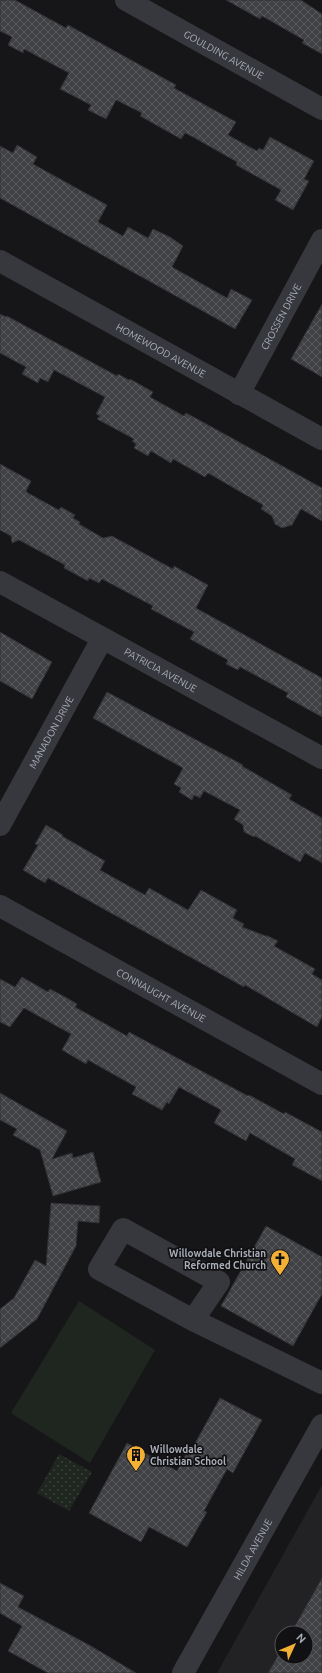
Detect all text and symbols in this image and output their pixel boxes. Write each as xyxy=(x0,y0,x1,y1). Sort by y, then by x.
street label: GOULDING AVENUE xyxy=(182,28,266,81)
street label: CROSSEN DRIVE xyxy=(258,281,303,352)
street label: HOMEWOOD AVENUE xyxy=(114,321,208,379)
street label: PATRICIA AVENUE xyxy=(122,646,199,694)
street label: MANADON DRIVE xyxy=(27,694,75,770)
street label: CONNAUGHT AVENUE xyxy=(114,966,208,1024)
place label: Willowdale Christian Reformed Church xyxy=(169,1248,266,1271)
church icon: Willowdale Christian Reformed Church xyxy=(269,1248,291,1276)
building icon: Willowdale Christian School xyxy=(125,1444,147,1472)
place label: Willowdale Christian School xyxy=(150,1444,226,1467)
street label: HILDA AVENUE xyxy=(231,1516,274,1581)
north arrow xyxy=(274,1625,314,1665)
text: N xyxy=(294,1631,308,1645)

